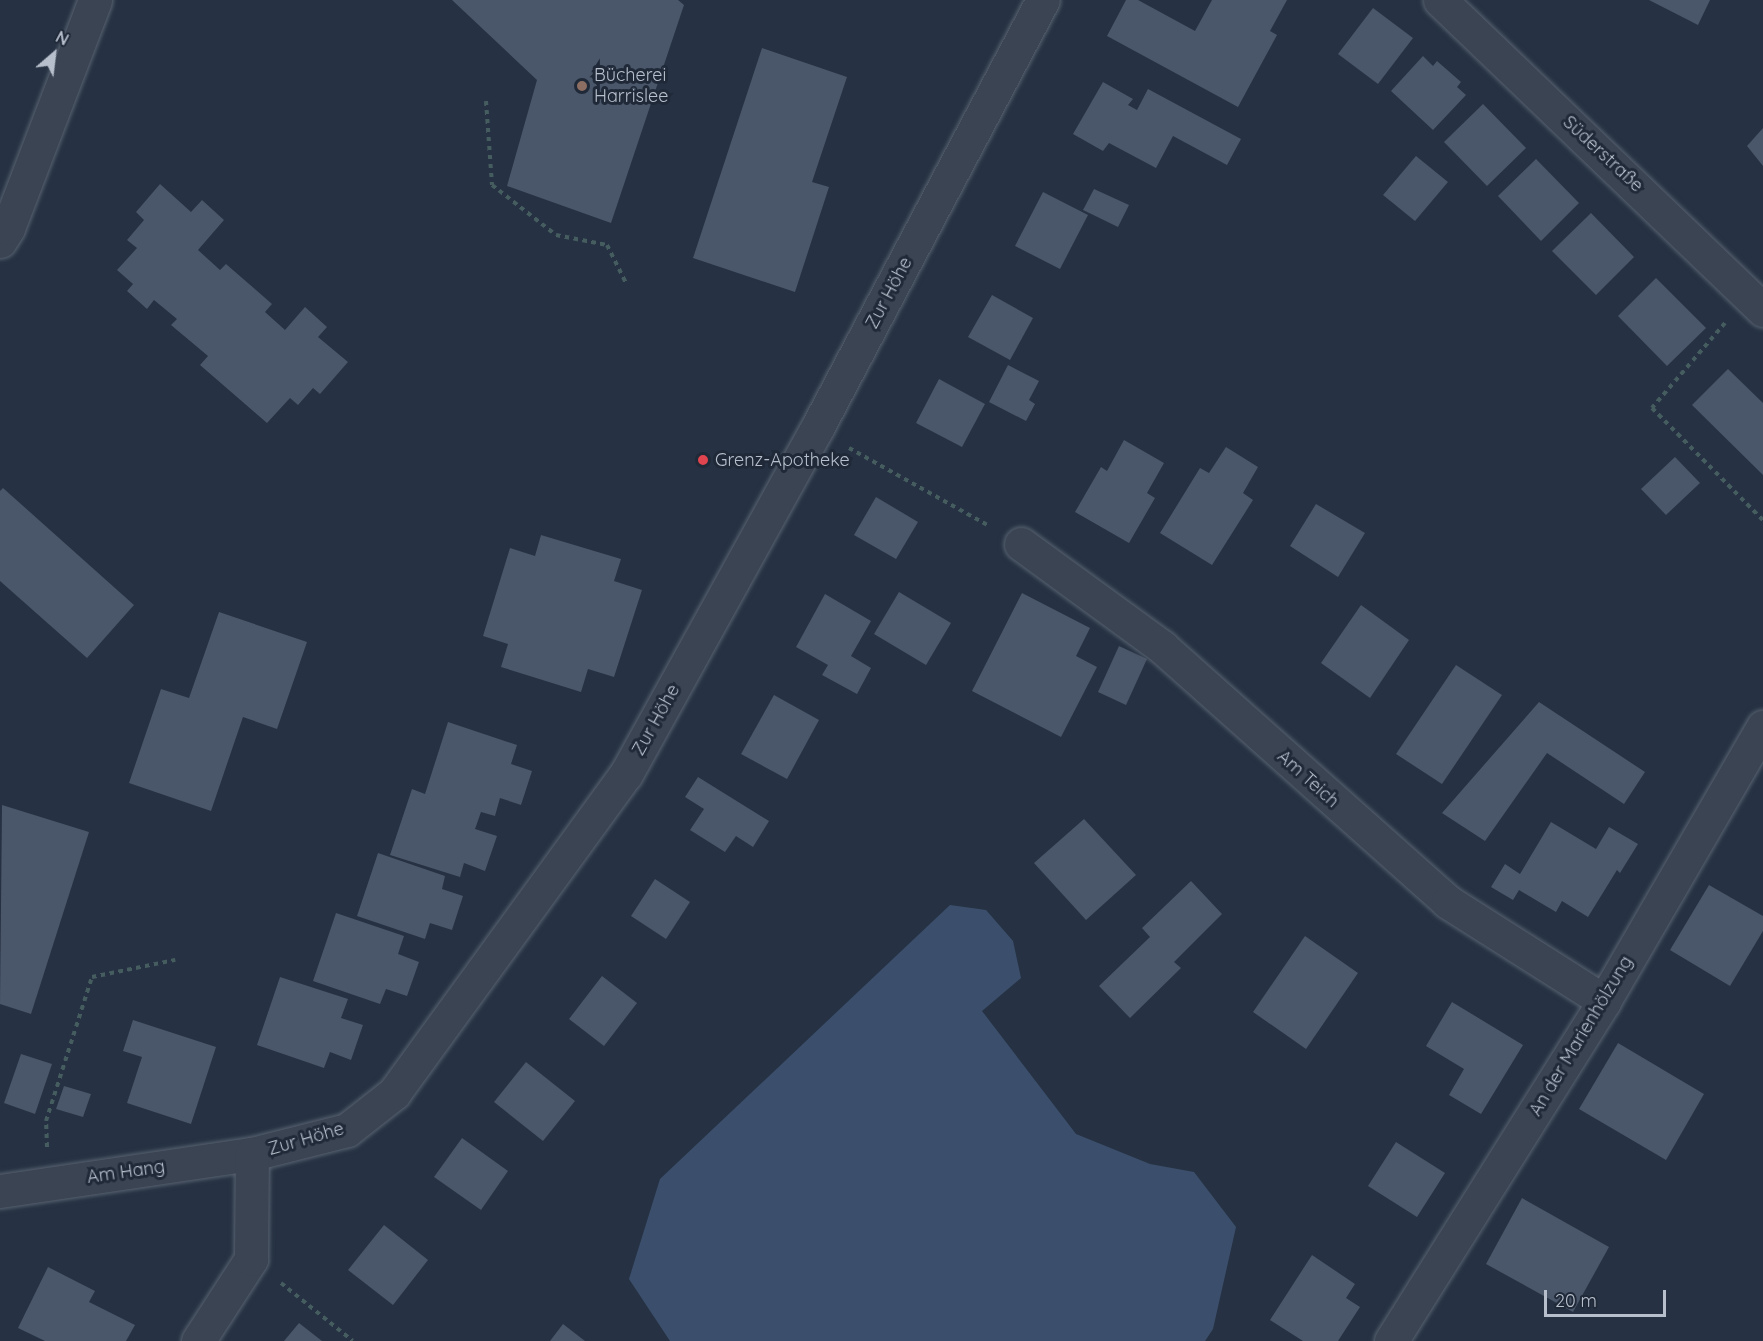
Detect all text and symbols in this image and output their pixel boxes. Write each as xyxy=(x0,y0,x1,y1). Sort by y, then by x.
north arrow xyxy=(24,24,84,84)
text: N xyxy=(53,27,72,50)
place label: Bücherei Harrislee xyxy=(594,65,668,107)
marker: Bücherei Harrislee xyxy=(575,79,589,93)
street label: Süderstraße xyxy=(1558,111,1648,197)
street label: Zur Höhe xyxy=(861,254,917,332)
place label: Grenz-Apotheke xyxy=(715,449,850,471)
marker: Grenz-Apotheke xyxy=(696,453,710,467)
street label: Zur Höhe xyxy=(628,681,684,759)
street label: Am Teich xyxy=(1273,746,1343,812)
street label: An der Marienhölzung xyxy=(1525,952,1637,1120)
street label: Zur Höhe xyxy=(266,1118,346,1160)
street label: Am Hang xyxy=(86,1156,166,1188)
scale bar xyxy=(1547,1278,1668,1316)
text: 20 m xyxy=(1555,1289,1597,1312)

